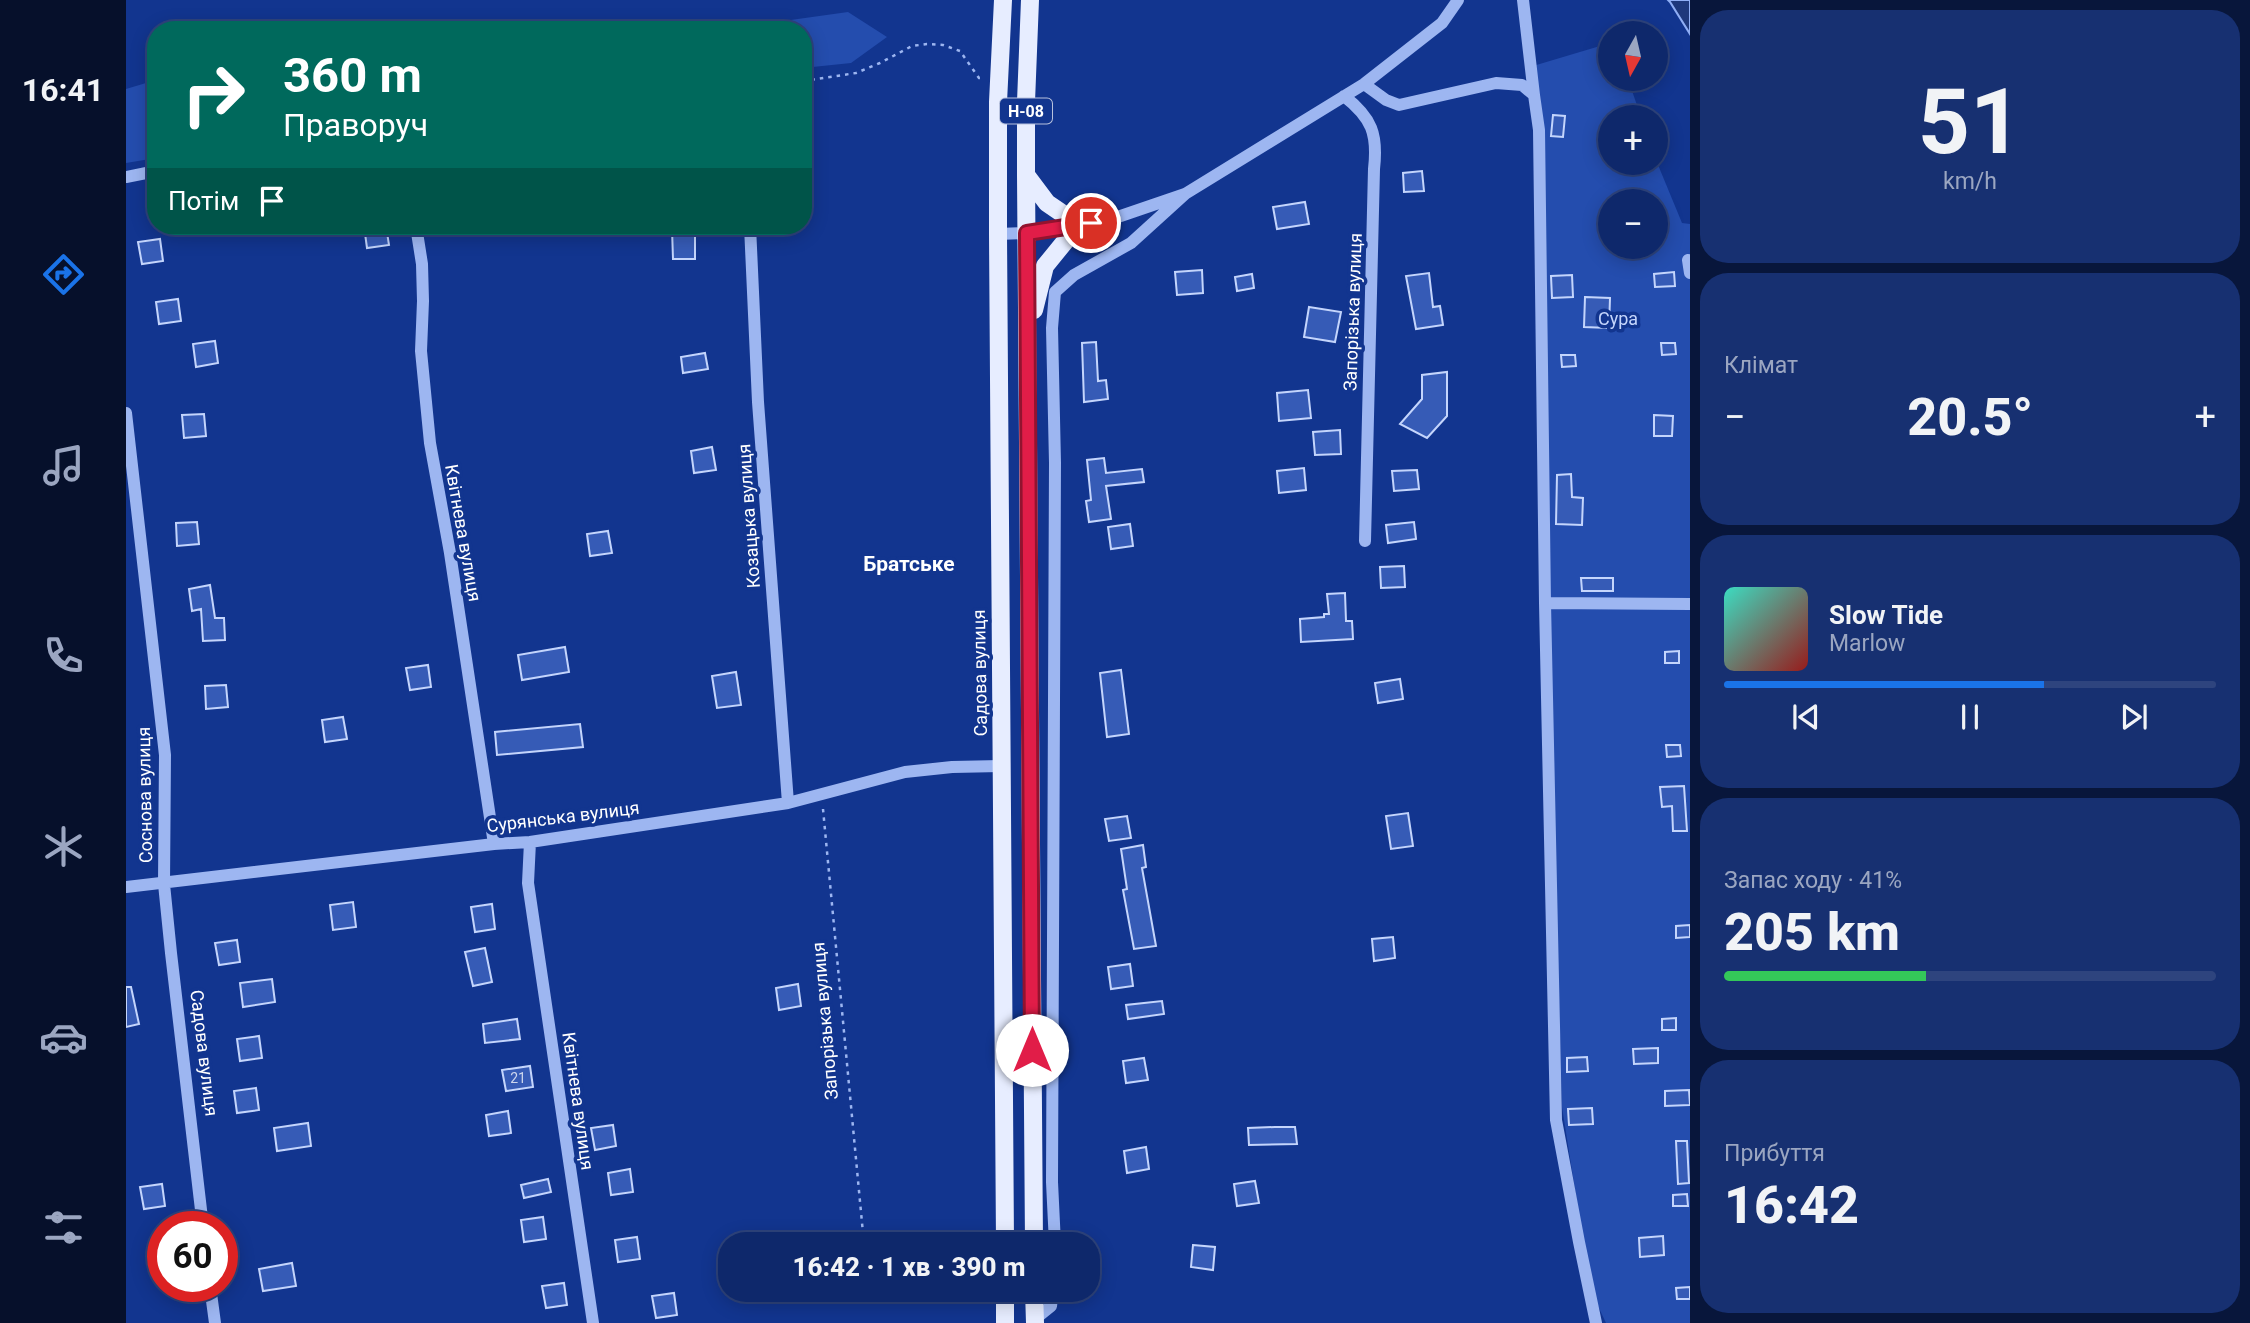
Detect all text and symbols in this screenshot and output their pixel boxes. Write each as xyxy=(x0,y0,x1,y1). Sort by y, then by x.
north arrow xyxy=(1598,21,1668,91)
map controls xyxy=(1598,21,1668,259)
text: 360 m xyxy=(283,47,422,104)
icon: right xyxy=(168,49,259,140)
text: 51 xyxy=(1918,69,2022,175)
text: 16:41 xyxy=(22,71,104,109)
road number: Н-08 xyxy=(1000,99,1052,124)
button: + xyxy=(1598,105,1668,175)
text: Праворуч xyxy=(283,106,428,144)
text: km/h xyxy=(1943,168,1997,195)
icon: arrive xyxy=(253,182,291,220)
text: Потім xyxy=(168,186,239,216)
button: − xyxy=(1598,189,1668,259)
pin xyxy=(1061,193,1121,253)
icon: arrive xyxy=(1072,204,1110,242)
street label: Запорізька вулиця xyxy=(1339,233,1366,391)
icon: directions xyxy=(39,250,88,299)
park label: Сура xyxy=(1598,308,1638,329)
text: Клімат xyxy=(1724,352,1798,379)
text: 20.5° xyxy=(1907,387,2033,448)
text: − xyxy=(1724,395,1746,439)
text: + xyxy=(2194,395,2216,439)
icon: music xyxy=(39,441,88,490)
street label: Козацька вулиця xyxy=(733,443,764,589)
street label: Квітнева вулиця xyxy=(441,463,486,603)
district label: Братське xyxy=(863,552,955,576)
text: Slow Tide xyxy=(1829,600,1943,630)
street label: Садова вулиця xyxy=(968,609,991,737)
text: Marlow xyxy=(1829,630,1905,657)
icon: phone xyxy=(39,631,88,680)
icon: previous xyxy=(1787,698,1825,736)
icon: pause xyxy=(1951,698,1989,736)
icon: next xyxy=(2115,698,2153,736)
street label: Соснова вулиця xyxy=(133,727,156,863)
street label: Сурянська вулиця xyxy=(485,797,640,836)
icon: climate xyxy=(39,822,88,871)
text: Запас ходу · 41% xyxy=(1724,867,1902,894)
text: 205 km xyxy=(1724,902,1900,963)
street label: Запорізька вулиця xyxy=(807,941,842,1101)
street label: Садова вулиця xyxy=(186,989,223,1117)
icon: car xyxy=(39,1013,88,1062)
position arrow xyxy=(995,1013,1069,1087)
street label: Квітнева вулиця xyxy=(558,1031,599,1171)
house number: 21 xyxy=(510,1070,526,1086)
text: Прибуття xyxy=(1724,1140,1825,1167)
text: 16:42 xyxy=(1724,1175,1859,1236)
icon: filters xyxy=(39,1203,88,1252)
speed limit sign: 60 xyxy=(147,1211,238,1302)
text: 16:42 · 1 хв · 390 m xyxy=(793,1252,1025,1282)

